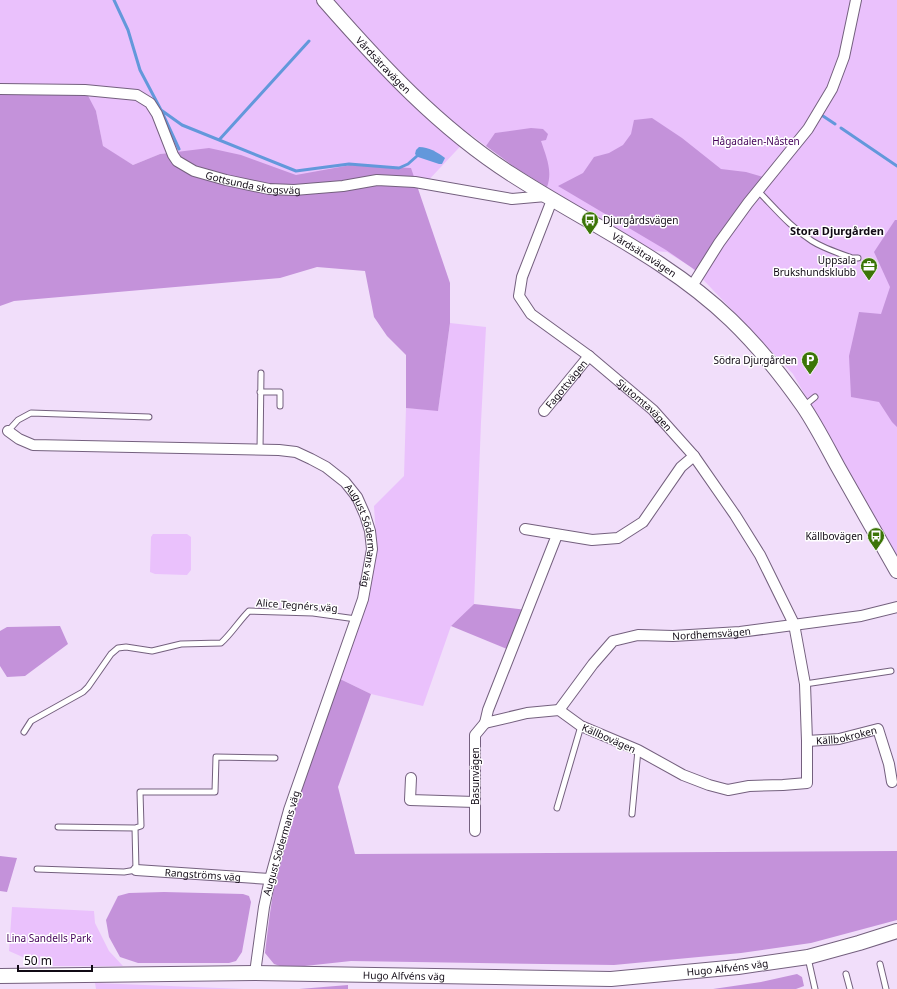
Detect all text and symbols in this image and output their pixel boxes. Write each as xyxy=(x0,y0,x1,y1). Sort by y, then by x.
street label: Vårdsätravägen xyxy=(353,33,414,96)
park label: Hågadalen-Nåsten xyxy=(712,134,800,148)
street label: Gottsunda skogsväg xyxy=(204,168,301,197)
bus stop icon: Djurgårdsvägen xyxy=(580,210,600,235)
place label: Djurgårdsvägen xyxy=(603,213,678,227)
district label: Stora Djurgården xyxy=(790,223,884,238)
street label: Vårdsätravägen xyxy=(609,229,679,280)
place label: Uppsala Brukshundsklubb xyxy=(773,253,856,279)
office icon: Uppsala Brukshundsklubb xyxy=(859,256,879,281)
parking icon: Södra Djurgården xyxy=(800,350,820,375)
place label: Södra Djurgården xyxy=(713,353,797,367)
street label: Fagottvägen xyxy=(542,357,590,411)
street label: Sjutomtavägen xyxy=(614,375,675,434)
street label: August Södermans väg xyxy=(342,481,379,589)
bus stop icon: Källbovägen xyxy=(866,526,886,551)
place label: Källbovägen xyxy=(805,529,863,543)
street label: Alice Tegnérs väg xyxy=(256,595,338,615)
street label: Nordhemsvägen xyxy=(672,624,752,643)
street label: Källbovägen xyxy=(580,720,638,756)
street label: Källbokroken xyxy=(816,723,878,747)
street label: Basunvägen xyxy=(468,747,482,805)
street label: August Södermans väg xyxy=(259,789,303,897)
street label: Rangströms väg xyxy=(164,865,241,884)
park label: Lina Sandells Park xyxy=(7,931,92,945)
scale bar xyxy=(18,947,92,973)
text: 50 m xyxy=(24,952,52,969)
street label: Hugo Alfvéns väg xyxy=(686,956,769,979)
street label: Hugo Alfvéns väg xyxy=(363,968,445,983)

